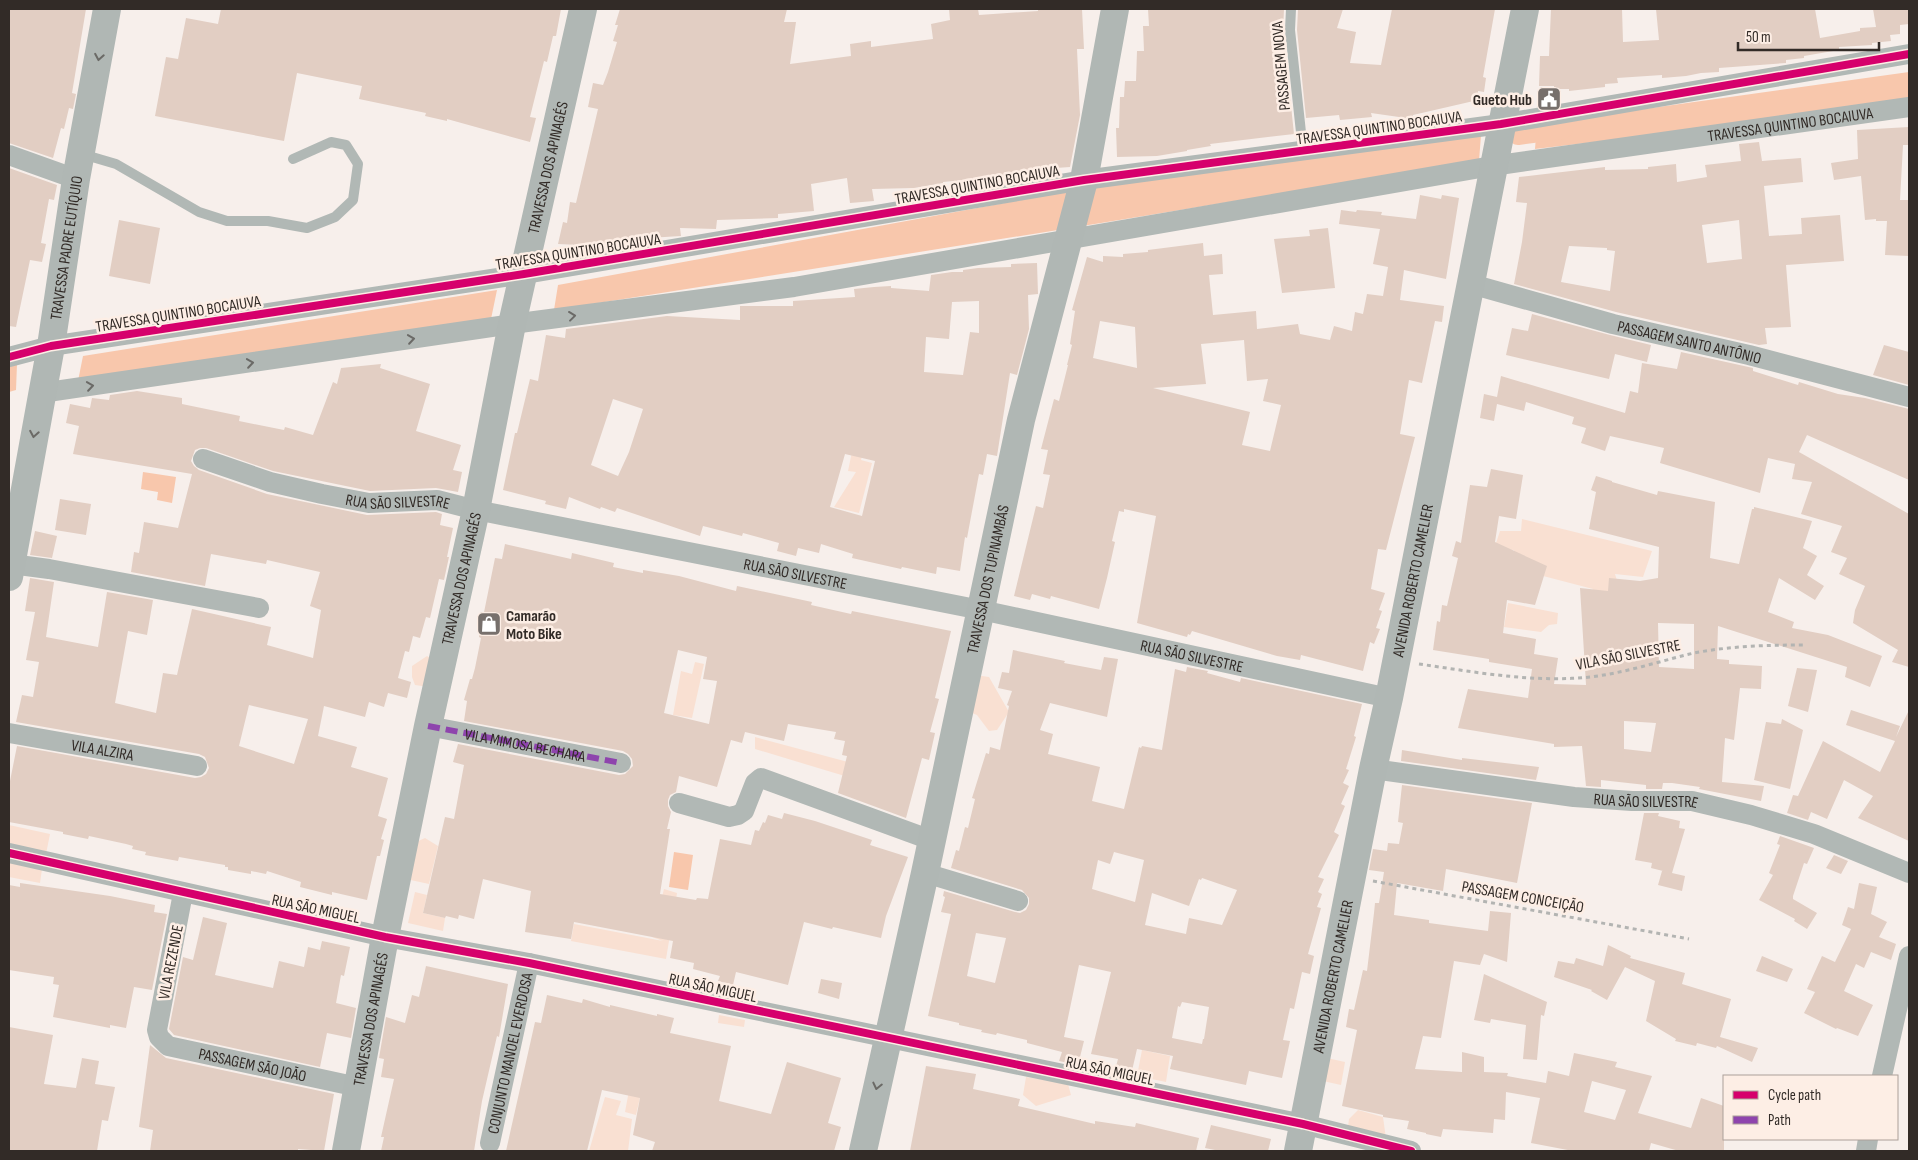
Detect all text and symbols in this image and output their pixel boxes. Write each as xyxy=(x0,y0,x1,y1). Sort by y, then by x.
street label: PASSAGEM NOVA xyxy=(1268,20,1295,111)
scale bar xyxy=(1738,20,1879,52)
text: 50 m xyxy=(1746,28,1771,47)
one-way arrow xyxy=(94,52,104,61)
public building icon: Gueto Hub xyxy=(1536,86,1562,112)
place label: Gueto Hub xyxy=(1473,91,1532,110)
street label: TRAVESSA DOS APINAGÉS xyxy=(525,100,573,236)
street label: TRAVESSA QUINTINO BOCAIUVA xyxy=(1706,104,1874,146)
street label: TRAVESSA QUINTINO BOCAIUVA xyxy=(1295,107,1463,149)
street label: TRAVESSA QUINTINO BOCAIUVA xyxy=(894,162,1061,209)
street label: TRAVESSA PADRE EUTÍQUIO xyxy=(47,175,87,322)
street label: TRAVESSA QUINTINO BOCAIUVA xyxy=(494,230,662,275)
street label: TRAVESSA QUINTINO BOCAIUVA xyxy=(94,292,262,337)
one-way arrow xyxy=(568,311,576,322)
street label: PASSAGEM SANTO ANTÔNIO xyxy=(1615,317,1763,369)
one-way arrow xyxy=(407,334,415,345)
one-way arrow xyxy=(246,358,255,368)
one-way arrow xyxy=(85,382,94,392)
one-way arrow xyxy=(30,430,40,439)
street label: RUA SÃO SILVESTRE xyxy=(344,491,452,514)
street label: TRAVESSA DOS TUPINAMBÁS xyxy=(964,503,1014,656)
street label: AVENIDA ROBERTO CAMELIER xyxy=(1389,503,1438,660)
street label: TRAVESSA DOS APINAGÉS xyxy=(438,511,486,647)
street label: RUA SÃO SILVESTRE xyxy=(742,555,848,594)
place label: Camarão Moto Bike xyxy=(506,607,562,644)
shop icon: Camarão Moto Bike xyxy=(476,611,502,637)
street label: VILA SÃO SILVESTRE xyxy=(1574,636,1682,675)
street label: RUA SÃO SILVESTRE xyxy=(1138,637,1245,677)
street label: VILA MIMOSA BECHARA xyxy=(463,725,587,767)
street label: VILA ALZIRA xyxy=(70,736,135,766)
street label: RUA SÃO SILVESTRE xyxy=(1593,790,1700,813)
street label: PASSAGEM CONCEIÇÃO xyxy=(1460,877,1585,918)
street label: RUA SÃO MIGUEL xyxy=(270,891,362,928)
street label: AVENIDA ROBERTO CAMELIER xyxy=(1309,899,1358,1056)
street label: VILA REZENDE xyxy=(155,923,188,1001)
street label: TRAVESSA DOS APINAGÉS xyxy=(350,951,393,1088)
street label: RUA SÃO MIGUEL xyxy=(667,970,759,1007)
street label: CONJUNTO MANOEL EVERDOSA xyxy=(484,971,538,1136)
street label: PASSAGEM SÃO JOÃO xyxy=(197,1045,308,1087)
street label: RUA SÃO MIGUEL xyxy=(1064,1053,1156,1090)
legend xyxy=(1723,1075,1898,1140)
one-way arrow xyxy=(872,1081,883,1090)
text: Cycle path xyxy=(1768,1086,1821,1105)
text: Path xyxy=(1768,1111,1791,1130)

